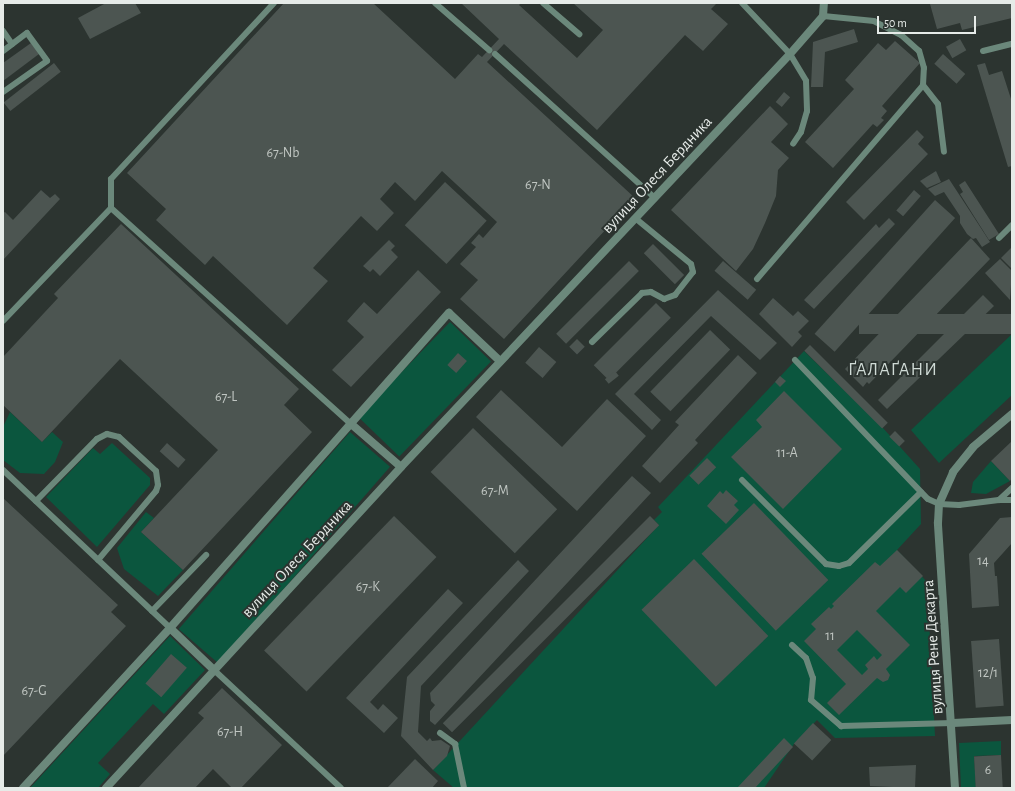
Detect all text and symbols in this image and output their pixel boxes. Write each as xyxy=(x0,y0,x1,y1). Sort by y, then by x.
scale bar xyxy=(879,8,978,34)
text: 50 m xyxy=(884,17,907,29)
street label: вулиця Олеся Бердника xyxy=(598,112,716,238)
house number: 67-Nb xyxy=(266,145,300,161)
house number: 67-N xyxy=(525,177,551,193)
district label: ҐАЛАҐАНИ xyxy=(848,359,938,381)
house number: 67-L xyxy=(215,389,237,405)
house number: 11-А xyxy=(776,445,798,461)
house number: 67-М xyxy=(481,483,509,499)
street label: вулиця Олеся Бердника xyxy=(238,496,356,622)
house number: 14 xyxy=(977,553,989,569)
house number: 67-К xyxy=(356,579,380,595)
street label: вулиця Рене Декарта xyxy=(919,579,947,715)
house number: 11 xyxy=(825,628,835,644)
house number: 12/1 xyxy=(978,665,998,681)
house number: 67-G xyxy=(21,683,47,699)
house number: 67-Н xyxy=(217,724,243,740)
house number: 6 xyxy=(985,762,991,778)

